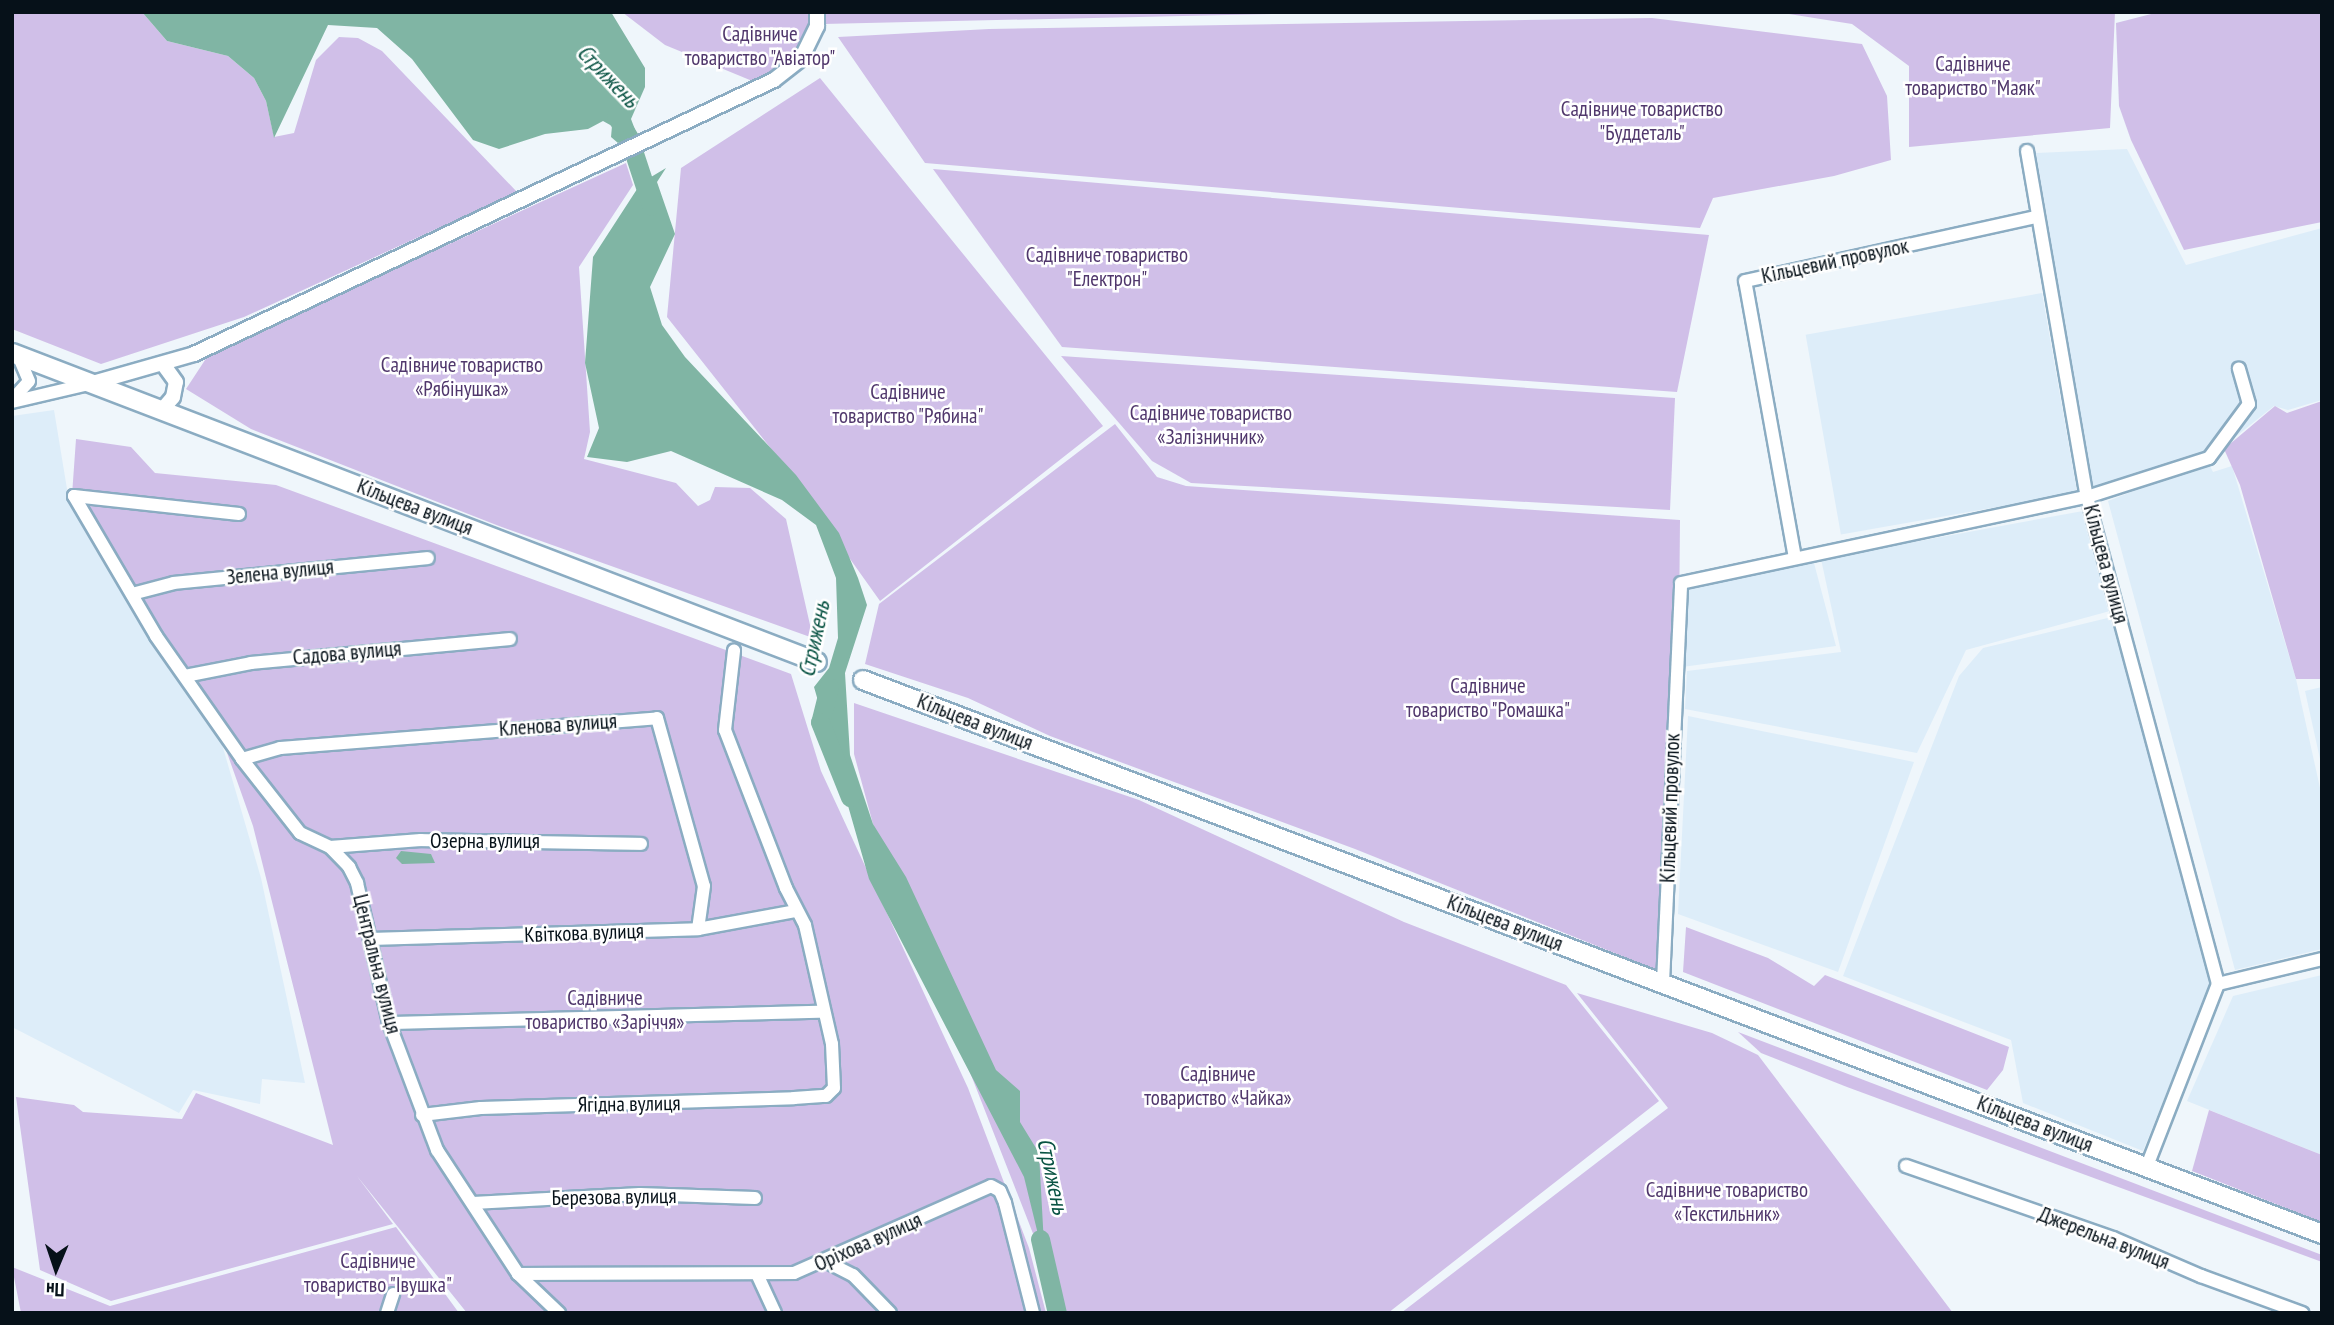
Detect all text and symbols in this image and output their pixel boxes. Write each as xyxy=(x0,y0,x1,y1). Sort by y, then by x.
park label: Садівниче товариство "Авіатор" xyxy=(684,21,836,71)
water label: Стрижень xyxy=(571,39,645,113)
park label: Садівниче товариство "Маяк" xyxy=(1905,51,2041,101)
park label: Садівниче товариство "Буддеталь" xyxy=(1561,96,1723,146)
street label: Кільцевий провулок xyxy=(1759,233,1911,289)
park label: Садівниче товариство "Електрон" xyxy=(1026,242,1188,292)
park label: Садівниче товариство «Рябінушка» xyxy=(381,352,543,402)
park label: Садівниче товариство "Рябина" xyxy=(832,379,984,429)
park label: Садівниче товариство «Залізничник» xyxy=(1130,400,1292,450)
street label: Кільцева вулиця xyxy=(354,473,476,541)
street label: Кільцева вулиця xyxy=(2078,502,2134,626)
street label: Зелена вулиця xyxy=(225,554,335,590)
water label: Стрижень xyxy=(792,598,836,680)
street label: Садова вулиця xyxy=(292,636,402,670)
park label: Садівниче товариство "Ромашка" xyxy=(1405,673,1571,723)
street label: Кільцева вулиця xyxy=(914,688,1036,756)
street label: Кленова вулиця xyxy=(498,708,618,742)
street label: Кільцевий провулок xyxy=(1655,733,1685,883)
street label: Озерна вулиця xyxy=(430,828,540,854)
street label: Кільцева вулиця xyxy=(1444,889,1566,957)
street label: Центральна вулиця xyxy=(347,892,407,1036)
street label: Квіткова вулиця xyxy=(524,918,644,948)
park label: Садівниче товариство «Заріччя» xyxy=(526,985,684,1035)
park label: Садівниче товариство «Чайка» xyxy=(1144,1061,1292,1111)
street label: Кільцева вулиця xyxy=(1974,1090,2096,1158)
street label: Ягідна вулиця xyxy=(577,1091,681,1117)
water label: Стрижень xyxy=(1031,1135,1075,1217)
park label: Садівниче товариство «Текстильник» xyxy=(1646,1177,1808,1227)
street label: Березова вулиця xyxy=(551,1183,677,1211)
street label: Джерельна вулиця xyxy=(2035,1201,2173,1275)
street label: Оріхова вулиця xyxy=(810,1207,926,1277)
north arrow xyxy=(21,1234,91,1304)
park label: Садівниче товариство "Івушка" xyxy=(304,1248,452,1298)
text: Пн xyxy=(46,1278,65,1302)

